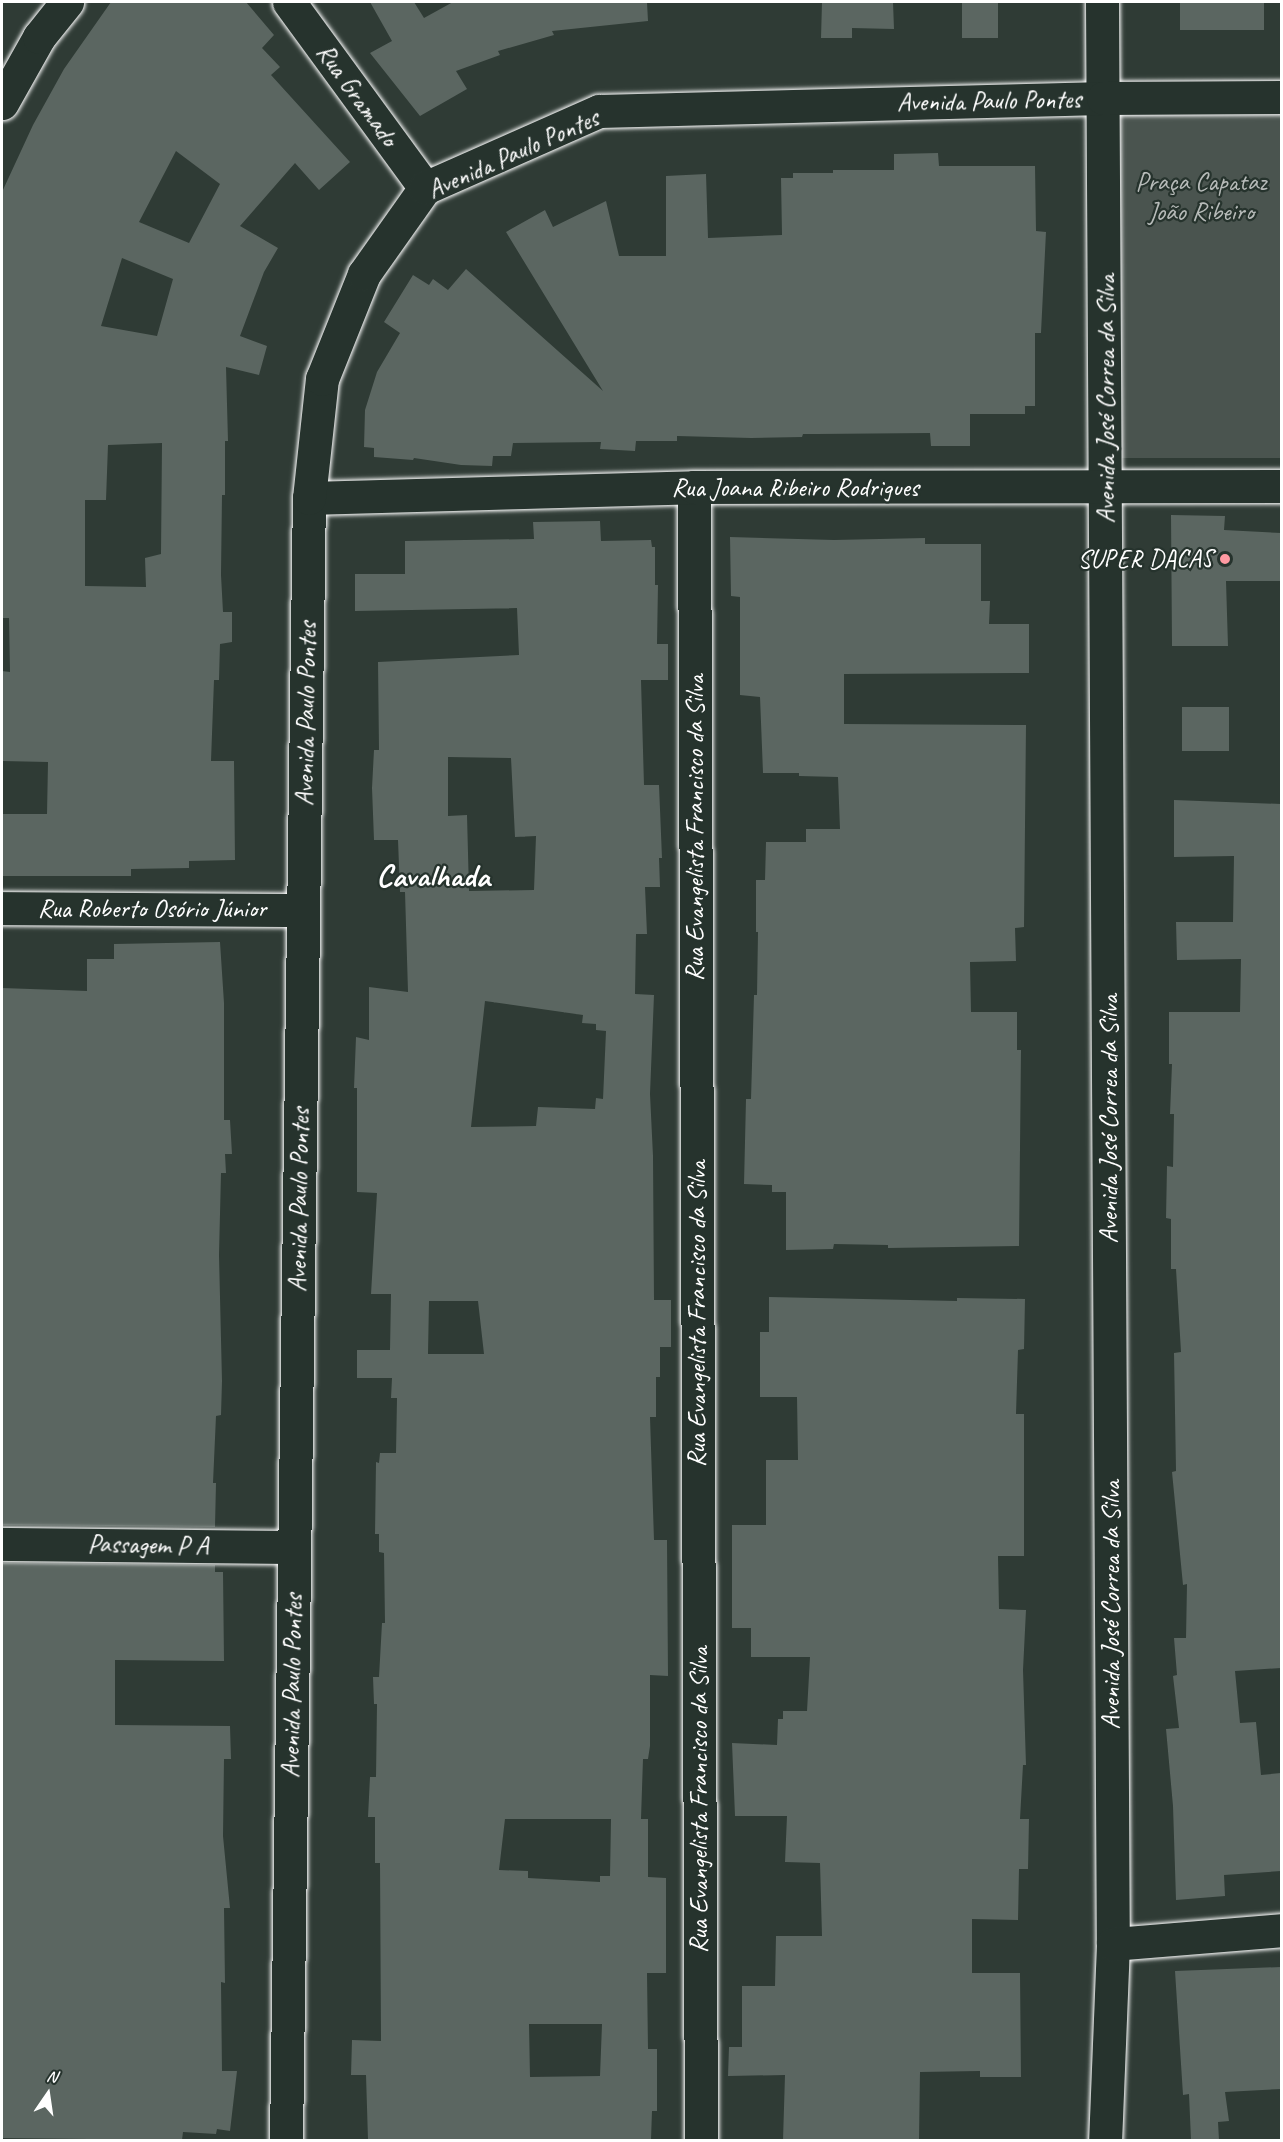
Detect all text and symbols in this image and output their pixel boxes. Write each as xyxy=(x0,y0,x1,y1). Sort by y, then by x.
street label: Rua Gramado xyxy=(310,38,404,152)
street label: Avenida Paulo Pontes xyxy=(897,84,1081,118)
street label: Avenida Paulo Pontes xyxy=(423,102,603,206)
park label: Praça Capataz João Ribeiro xyxy=(1136,166,1266,228)
street label: Avenida José Correa da Silva xyxy=(1090,274,1122,524)
street label: Rua Joana Ribeiro Rodrigues xyxy=(671,472,919,504)
place label: SUPER DACAS xyxy=(1078,543,1213,575)
marker: SUPER DACAS xyxy=(1218,552,1232,566)
street label: Avenida Paulo Pontes xyxy=(289,622,323,806)
street label: Rua Evangelista Francisco da Silva xyxy=(679,674,711,982)
district label: Cavalhada xyxy=(376,857,490,895)
street label: Rua Roberto Osório Júnior xyxy=(37,893,267,925)
street label: Avenida José Correa da Silva xyxy=(1093,994,1125,1244)
street label: Avenida Paulo Pontes xyxy=(282,1108,316,1292)
street label: Rua Evangelista Francisco da Silva xyxy=(681,1160,713,1468)
street label: Avenida José Correa da Silva xyxy=(1095,1480,1127,1730)
street label: Passagem P A xyxy=(87,1528,209,1562)
street label: Avenida Paulo Pontes xyxy=(275,1594,309,1778)
street label: Rua Evangelista Francisco da Silva xyxy=(683,1646,715,1954)
north arrow xyxy=(18,2064,78,2124)
text: N xyxy=(45,2066,59,2087)

